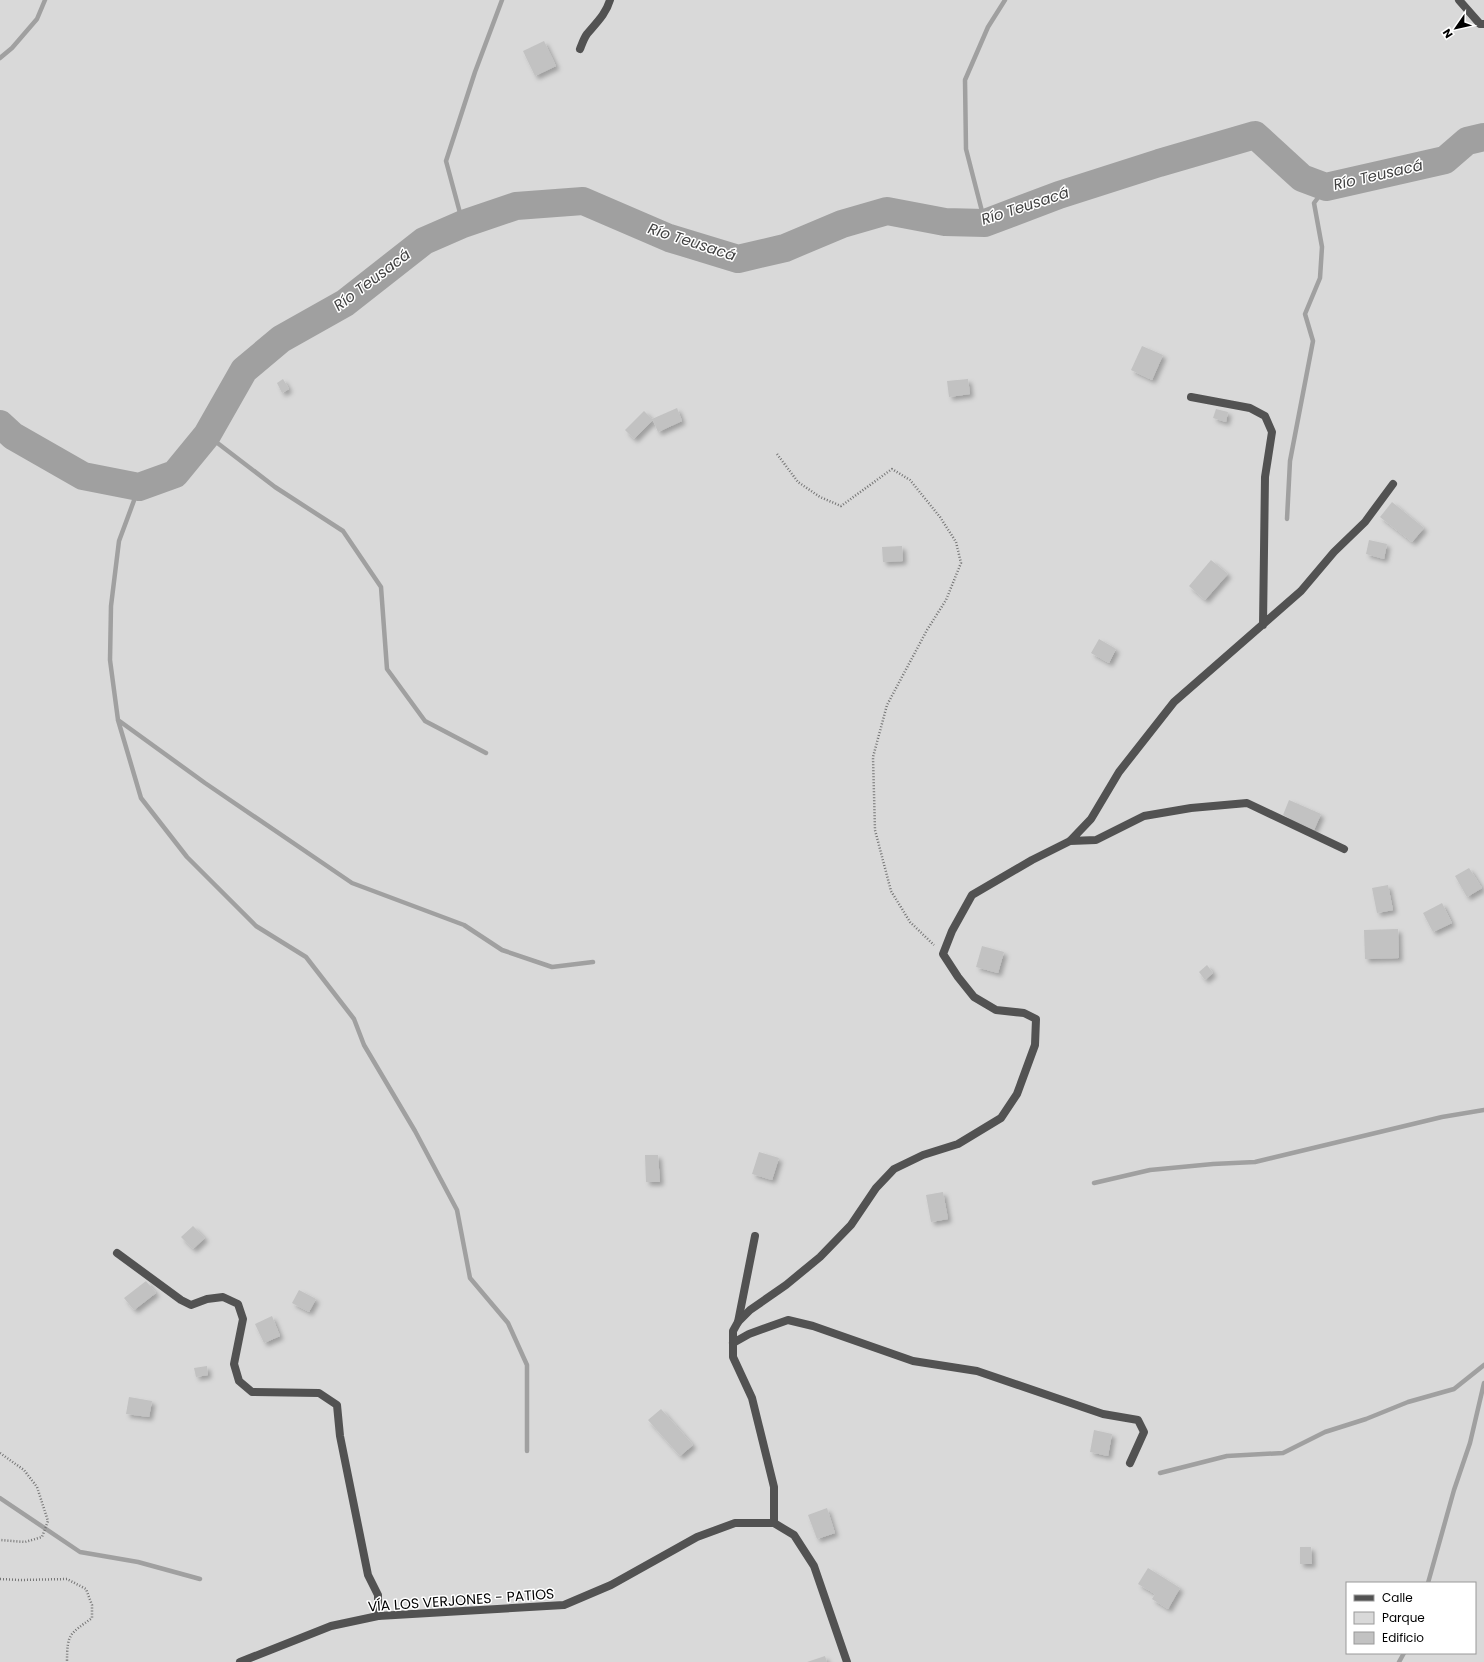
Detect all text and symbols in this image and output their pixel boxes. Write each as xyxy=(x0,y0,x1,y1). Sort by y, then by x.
north arrow xyxy=(1436,8,1476,48)
text: N xyxy=(1439,26,1457,41)
water label: Río Teusacá xyxy=(1331,154,1425,195)
water label: Río Teusacá xyxy=(978,181,1071,230)
water label: Río Teusacá xyxy=(646,217,739,266)
water label: Río Teusacá xyxy=(329,244,414,315)
legend xyxy=(1346,1582,1476,1654)
street label: VÍA LOS VERJONES - PATIOS xyxy=(367,1584,555,1616)
text: Calle xyxy=(1382,1589,1413,1606)
text: Parque xyxy=(1382,1609,1425,1626)
text: Edificio xyxy=(1382,1629,1424,1646)

